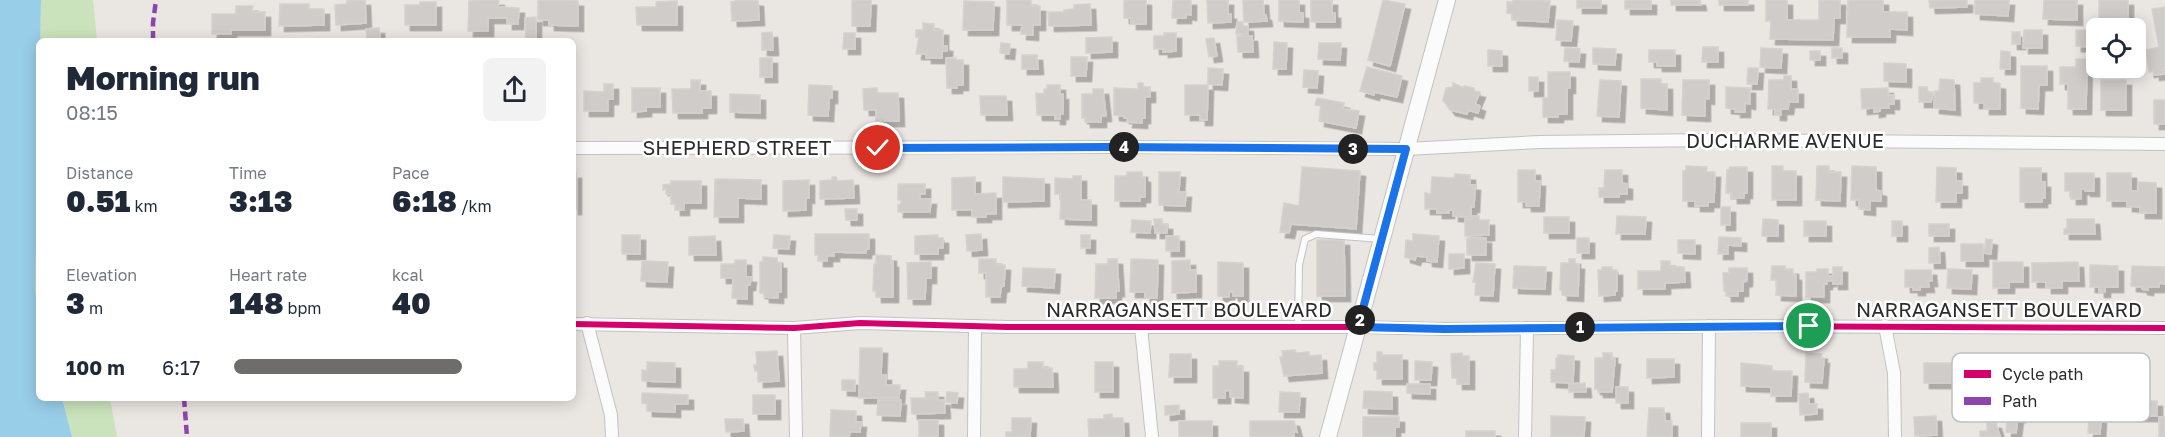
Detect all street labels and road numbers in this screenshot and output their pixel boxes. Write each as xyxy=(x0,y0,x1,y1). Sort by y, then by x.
street label: DUCHARME AVENUE xyxy=(1686,128,1884,152)
street label: SHEPHERD STREET xyxy=(643,135,831,159)
street label: NARRAGANSETT BOULEVARD xyxy=(1046,297,1332,321)
street label: NARRAGANSETT BOULEVARD xyxy=(1856,297,2142,321)

